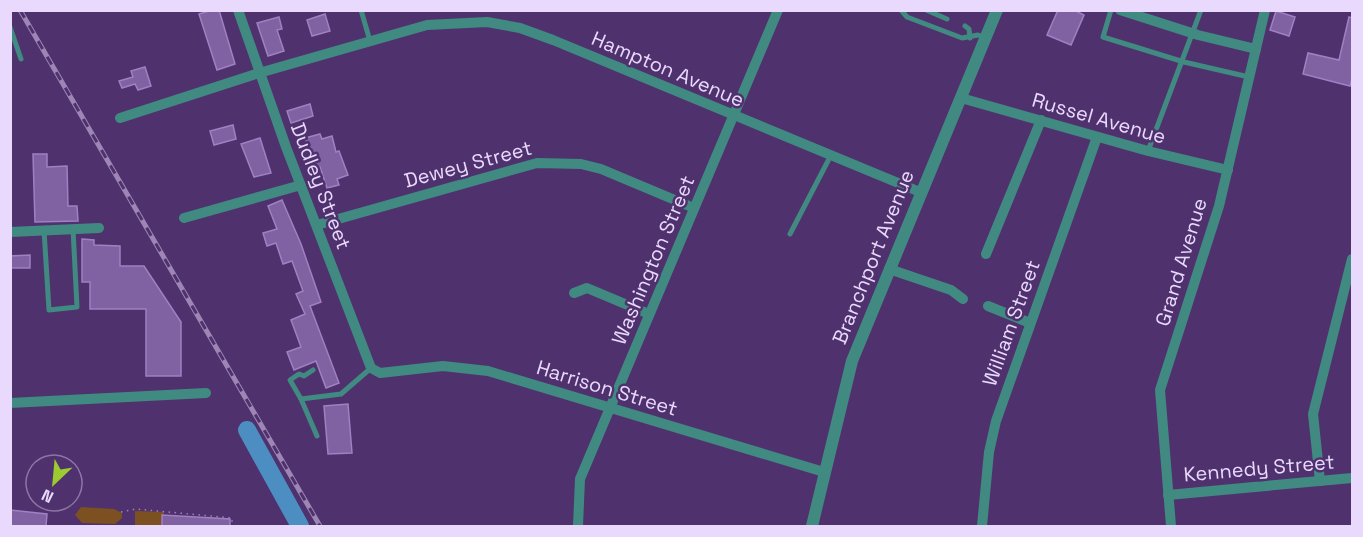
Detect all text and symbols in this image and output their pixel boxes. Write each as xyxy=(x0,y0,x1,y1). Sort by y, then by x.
street label: Hampton Avenue xyxy=(588,25,748,113)
street label: Russel Avenue xyxy=(1029,86,1169,150)
street label: Dudley Street xyxy=(285,119,357,253)
street label: Dewey Street xyxy=(401,134,535,194)
street label: Branchport Avenue xyxy=(826,166,920,348)
street label: Washington Street xyxy=(606,172,700,348)
street label: Grand Avenue xyxy=(1149,195,1213,329)
street label: William Street xyxy=(976,257,1046,389)
street label: Harrison Street xyxy=(533,354,681,422)
street label: Kennedy Street xyxy=(1182,448,1336,488)
north arrow xyxy=(24,453,84,513)
text: N xyxy=(38,484,57,508)

